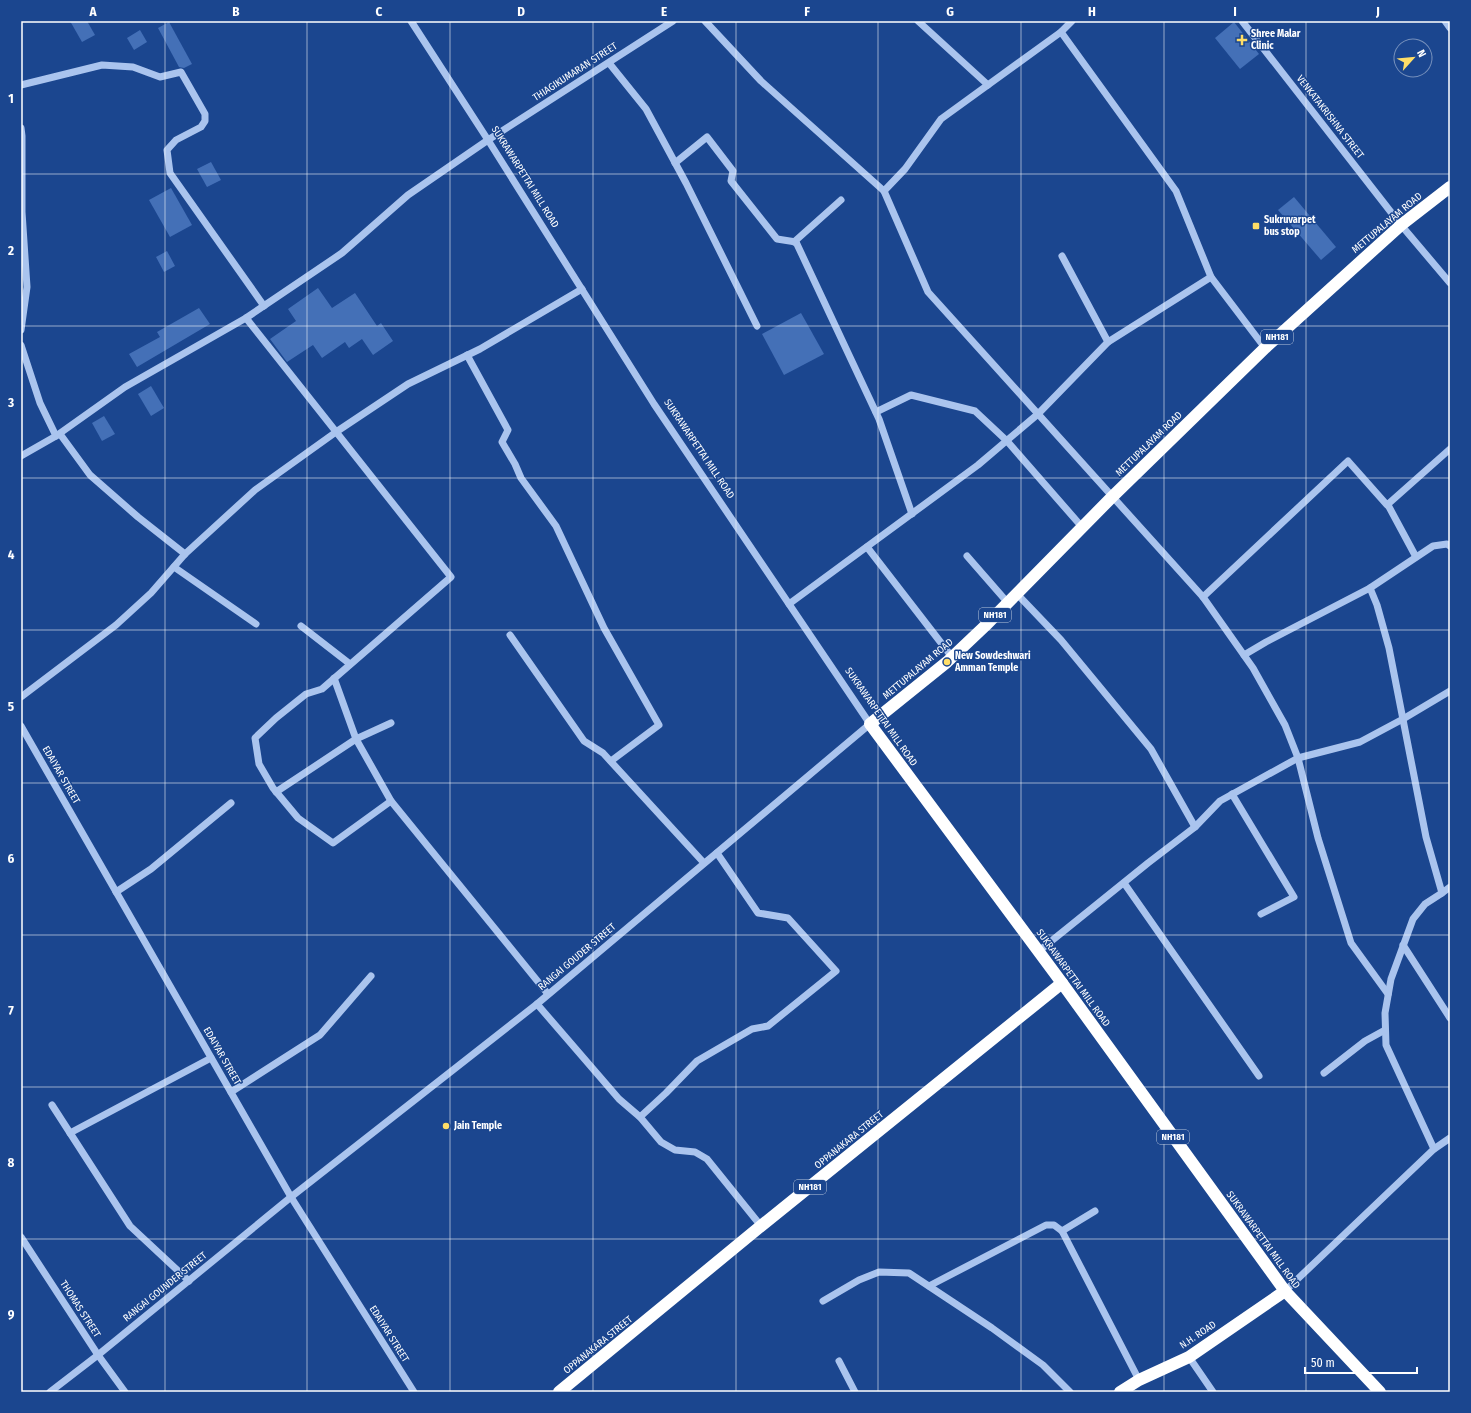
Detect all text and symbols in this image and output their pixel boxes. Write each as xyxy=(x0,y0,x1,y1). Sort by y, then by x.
text: A xyxy=(88,4,97,19)
text: B xyxy=(232,4,240,19)
text: C xyxy=(376,4,383,19)
text: D xyxy=(517,4,525,19)
text: E xyxy=(661,4,667,19)
text: F xyxy=(804,4,810,19)
text: G xyxy=(946,4,954,19)
text: H xyxy=(1088,4,1096,19)
text: I xyxy=(1233,4,1237,19)
text: J xyxy=(1375,4,1380,19)
place label: Shree Malar Clinic xyxy=(1251,28,1301,52)
marker: Shree Malar Clinic xyxy=(1236,34,1248,46)
north arrow xyxy=(1393,38,1433,78)
street label: THIAGIKUMARAN STREET xyxy=(531,40,620,104)
text: N xyxy=(1414,48,1429,60)
street label: VENKATAKRISHNA STREET xyxy=(1294,73,1366,161)
text: 1 xyxy=(8,91,14,106)
street label: SUKRAWARPETTAI MILL ROAD xyxy=(489,124,561,230)
street label: METTUPALAYAM ROAD xyxy=(1349,190,1425,256)
place label: Sukruvarpet bus stop xyxy=(1264,214,1316,238)
marker: Sukruvarpet bus stop xyxy=(1251,221,1261,231)
text: 2 xyxy=(7,243,14,258)
road number: NH181 xyxy=(1261,330,1293,344)
text: 3 xyxy=(7,395,14,410)
street label: SUKRAWARPETTAI MILL ROAD xyxy=(661,397,737,501)
street label: METTUPALAYAM ROAD xyxy=(1113,409,1185,479)
text: 4 xyxy=(8,547,15,562)
road number: NH181 xyxy=(979,608,1011,622)
street label: METTUPALAYAM ROAD xyxy=(880,636,956,702)
place label: New Sowdeshwari Amman Temple xyxy=(954,650,1031,674)
marker: New Sowdeshwari Amman Temple xyxy=(942,657,952,667)
street label: SUKRAWARPETTAI MILL ROAD xyxy=(842,665,920,769)
text: 5 xyxy=(8,699,14,714)
street label: EDAIYAR STREET xyxy=(40,744,83,806)
text: 6 xyxy=(8,851,15,866)
street label: RANGAI GOUDER STREET xyxy=(536,921,619,993)
street label: SUKRAWARPETTAI MILL ROAD xyxy=(1034,927,1112,1029)
text: 7 xyxy=(8,1003,14,1018)
street label: EDAIYAR STREET xyxy=(201,1025,244,1087)
street label: OPPANAKARA STREET xyxy=(812,1108,886,1171)
place label: Jain Temple xyxy=(453,1120,502,1132)
marker: Jain Temple xyxy=(441,1121,451,1131)
road number: NH181 xyxy=(1157,1130,1189,1144)
text: 8 xyxy=(8,1155,15,1170)
road number: NH181 xyxy=(794,1180,826,1194)
street label: SUKRAWARPETTAI MILL ROAD xyxy=(1224,1189,1302,1291)
street label: RANGAI GOUNDER STREET xyxy=(121,1249,209,1324)
street label: THOMAS STREET xyxy=(57,1278,103,1340)
street label: EDAIYAR STREET xyxy=(367,1303,411,1365)
text: 9 xyxy=(8,1307,15,1322)
street label: OPPANAKARA STREET xyxy=(561,1313,635,1376)
street label: N.H. ROAD xyxy=(1178,1318,1219,1352)
scale bar xyxy=(1305,1349,1417,1375)
text: 50 m xyxy=(1311,1356,1335,1370)

